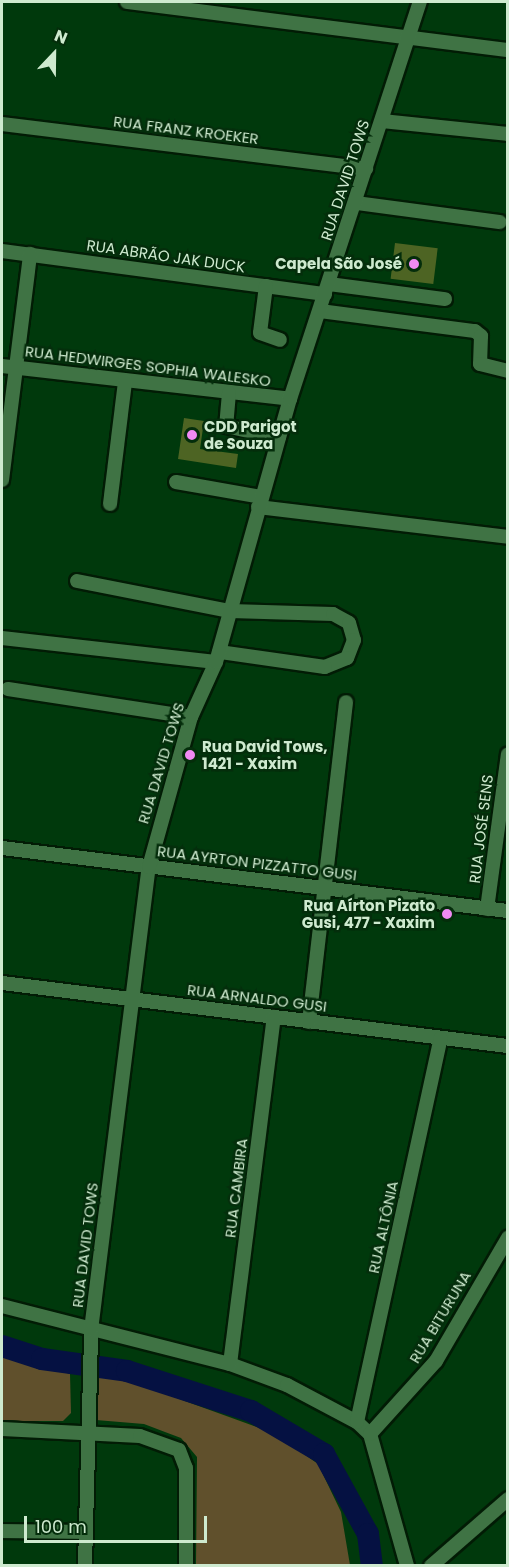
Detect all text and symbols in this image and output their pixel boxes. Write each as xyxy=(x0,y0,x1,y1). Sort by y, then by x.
north arrow xyxy=(24,24,84,84)
text: N xyxy=(51,24,71,50)
street label: RUA FRANZ KROEKER xyxy=(112,112,260,148)
street label: RUA DAVID TOWS xyxy=(317,117,373,243)
street label: RUA ABRÃO JAK DUCK xyxy=(86,236,246,276)
place label: Capela São José xyxy=(275,255,402,273)
marker: Capela São José xyxy=(407,257,421,271)
street label: RUA HEDWIRGES SOPHIA WALESKO xyxy=(24,342,272,390)
place label: CDD Parigot de Souza xyxy=(204,417,297,452)
marker: CDD Parigot de Souza xyxy=(185,428,199,442)
street label: RUA DAVID TOWS xyxy=(134,700,188,826)
place label: Rua David Tows, 1421 - Xaxim xyxy=(202,737,328,772)
marker: Rua David Tows, 1421 - Xaxim xyxy=(183,748,197,762)
street label: RUA JOSÉ SENS xyxy=(465,774,497,884)
street label: RUA AYRTON PIZZATTO GUSI xyxy=(156,842,358,884)
place label: Rua Aírton Pizato Gusi, 477 - Xaxim xyxy=(302,896,435,931)
marker: Rua Aírton Pizato Gusi, 477 - Xaxim xyxy=(440,907,454,921)
street label: RUA ARNALDO GUSI xyxy=(186,981,328,1015)
street label: RUA CAMBIRA xyxy=(221,1137,251,1239)
street label: RUA ALTÔNIA xyxy=(364,1179,402,1275)
street label: RUA DAVID TOWS xyxy=(68,1181,102,1309)
street label: RUA BITURUNA xyxy=(405,1268,475,1366)
scale bar xyxy=(27,1504,210,1542)
text: 100 m xyxy=(35,1514,87,1539)

